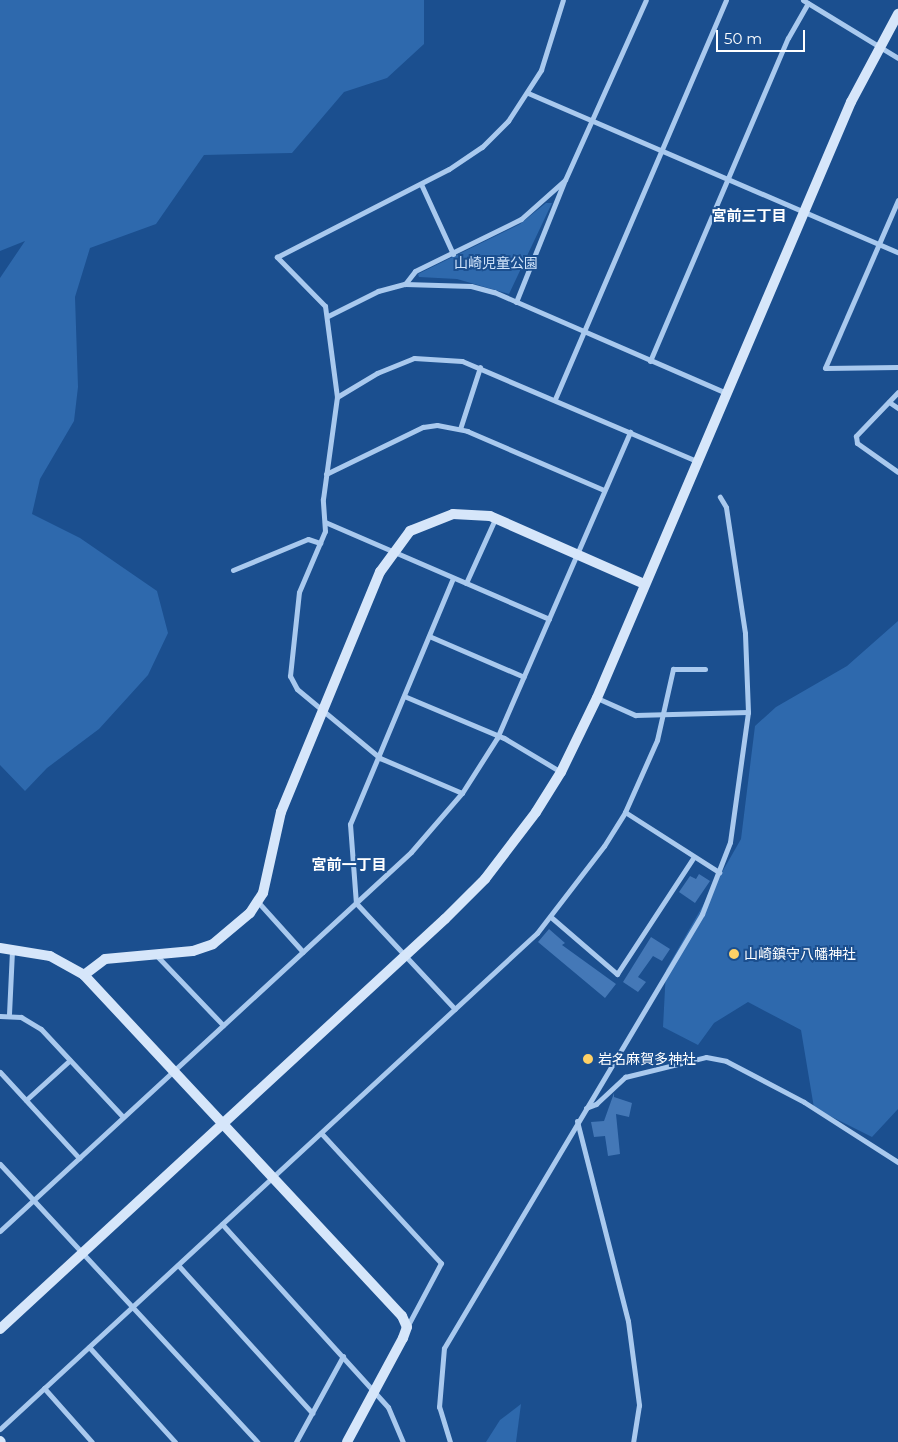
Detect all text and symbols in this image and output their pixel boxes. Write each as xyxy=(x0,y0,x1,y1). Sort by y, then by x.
scale bar xyxy=(718,20,807,52)
text: 50 m xyxy=(724,29,762,48)
district label: 宮前三丁目 xyxy=(712,207,786,225)
park label: 山崎児童公園 xyxy=(454,255,538,271)
district label: 宮前一丁目 xyxy=(312,856,386,874)
place label: 山崎鎮守八幡神社 xyxy=(744,946,856,962)
marker: 山崎鎮守八幡神社 xyxy=(728,948,740,960)
place label: 岩名麻賀多神社 xyxy=(598,1051,696,1067)
marker: 岩名麻賀多神社 xyxy=(582,1053,594,1065)

